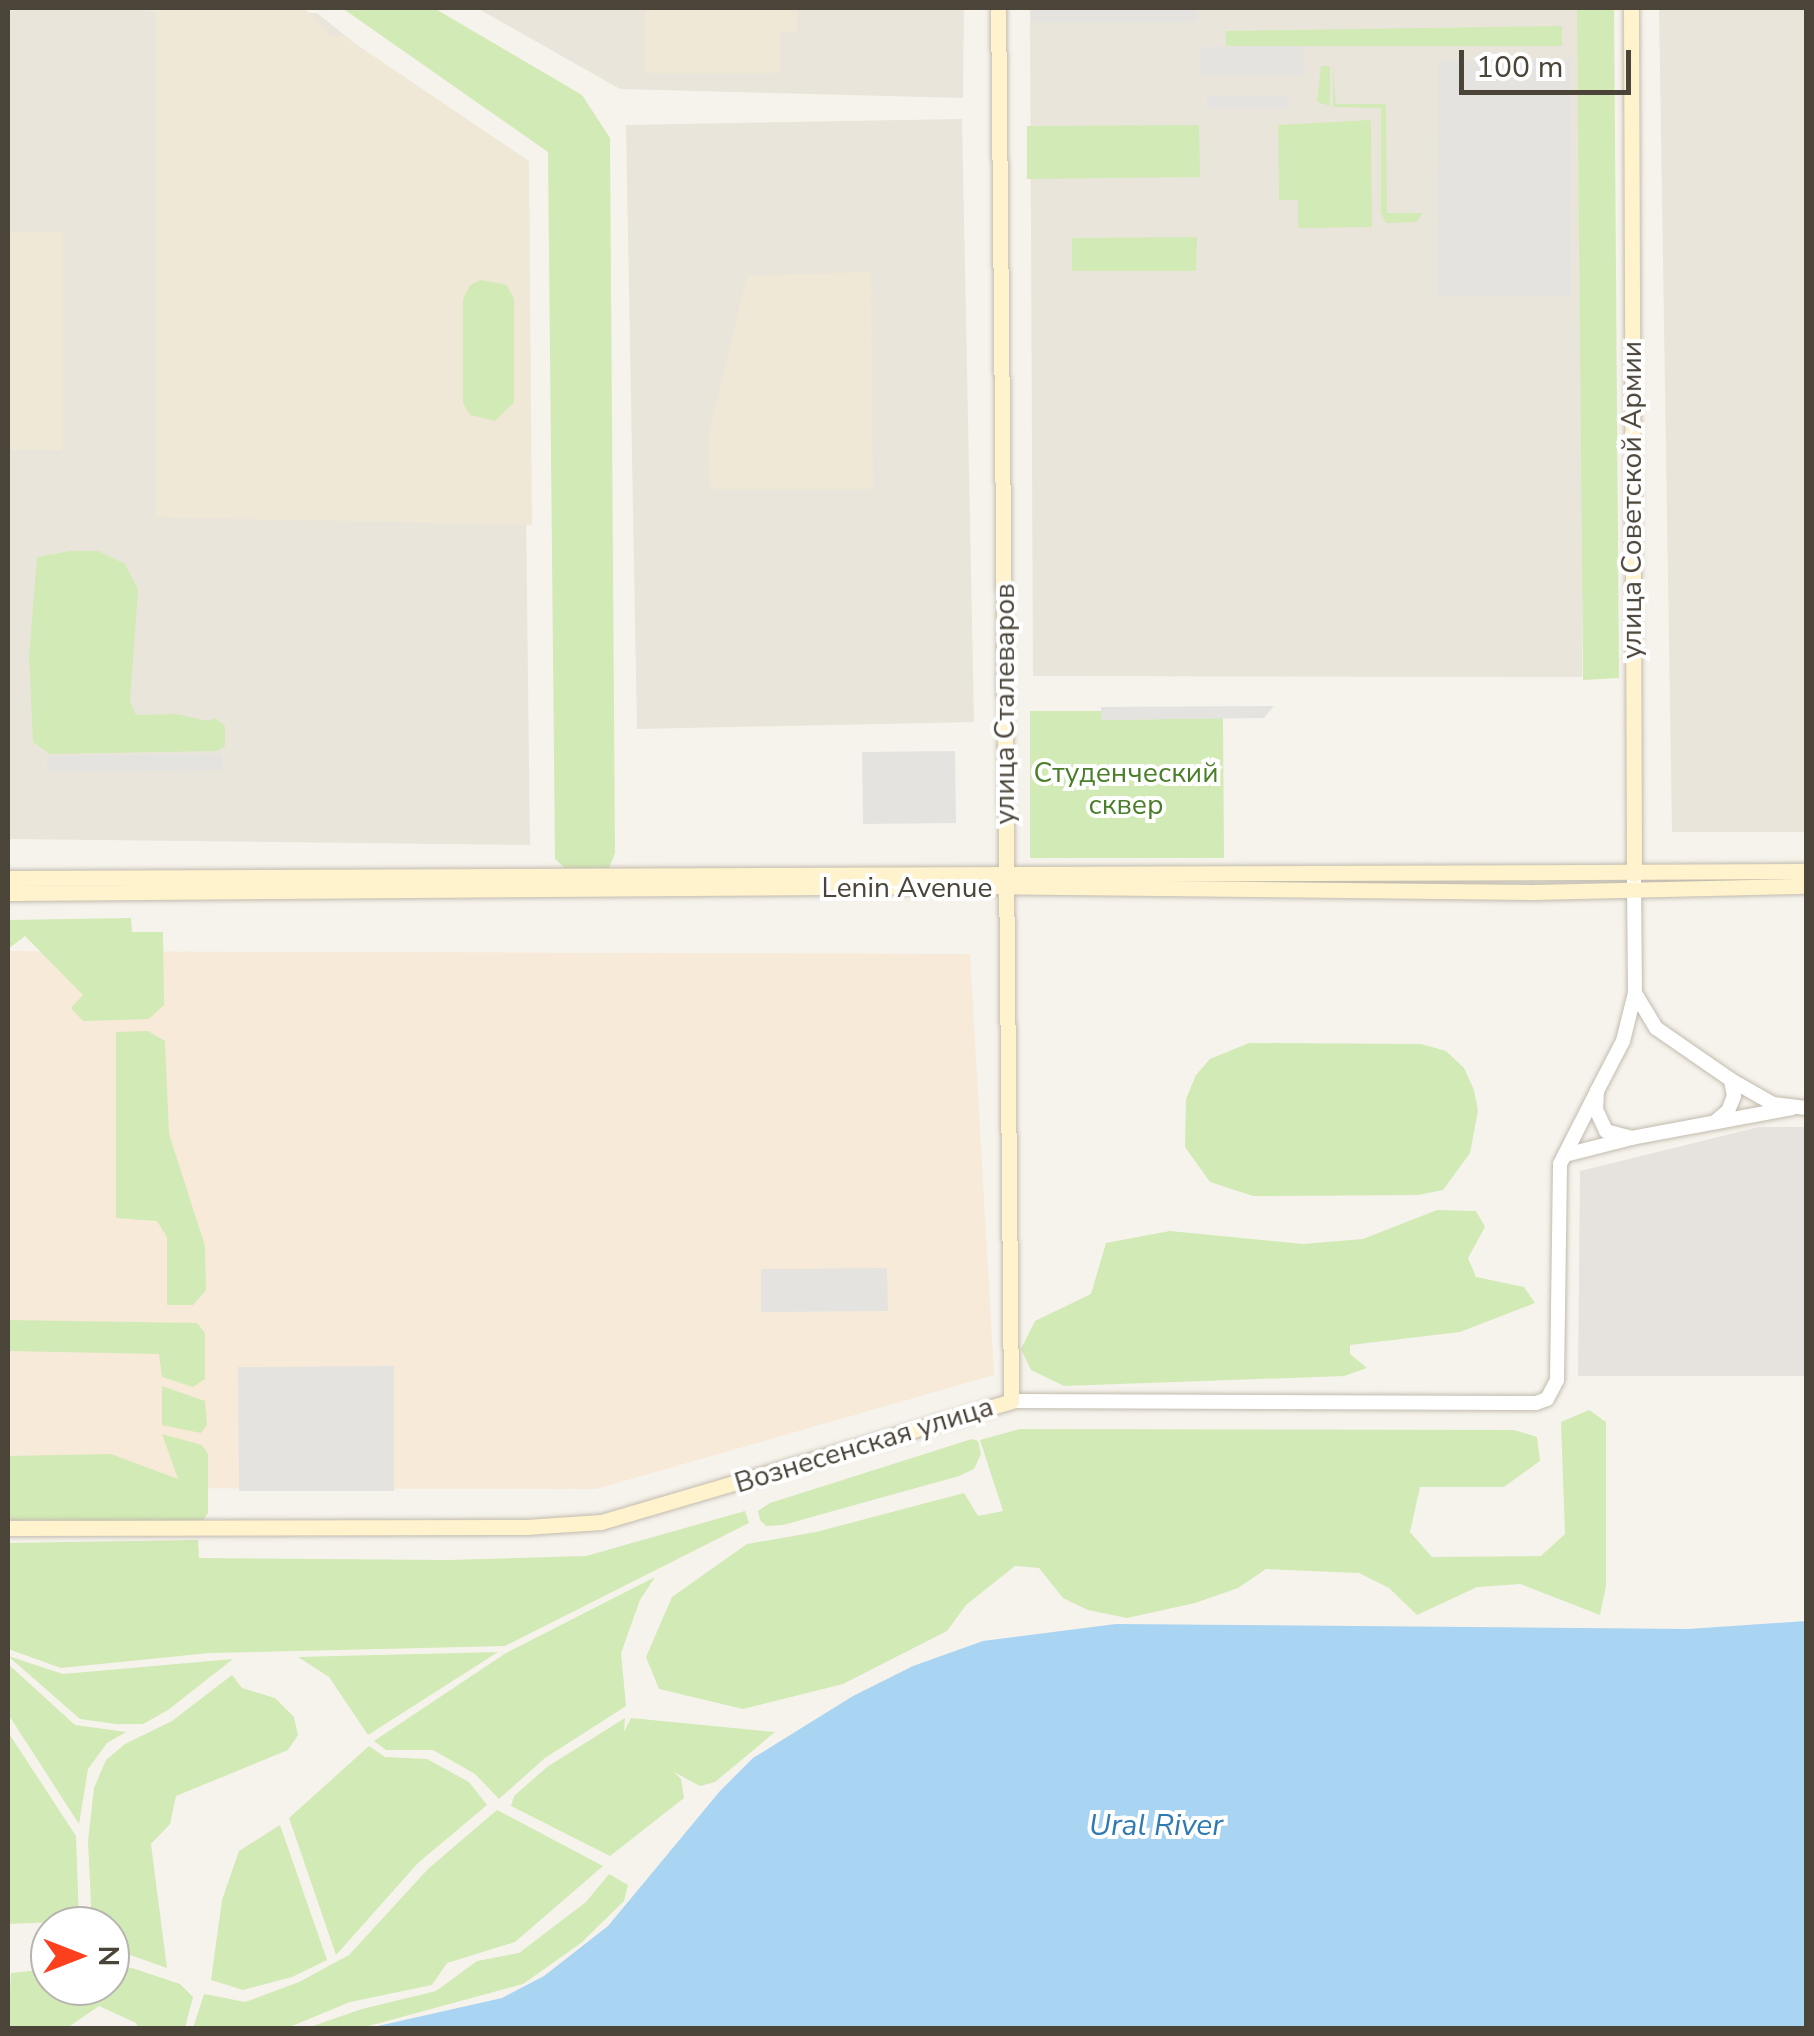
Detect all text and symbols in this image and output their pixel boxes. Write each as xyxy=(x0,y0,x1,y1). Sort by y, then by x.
scale bar xyxy=(1464,30,1636,92)
text: 100 m xyxy=(1476,47,1563,88)
street label: улица Советской Армии xyxy=(1615,341,1649,659)
street label: улица Сталеваров xyxy=(988,583,1022,825)
park label: Студенческий сквер xyxy=(1033,756,1219,822)
street label: Lenin Avenue xyxy=(822,871,992,905)
street label: Вознесенская улица xyxy=(731,1390,997,1500)
water label: Ural River xyxy=(1089,1808,1223,1844)
north arrow xyxy=(30,1906,130,2006)
text: N xyxy=(89,1946,127,1966)

